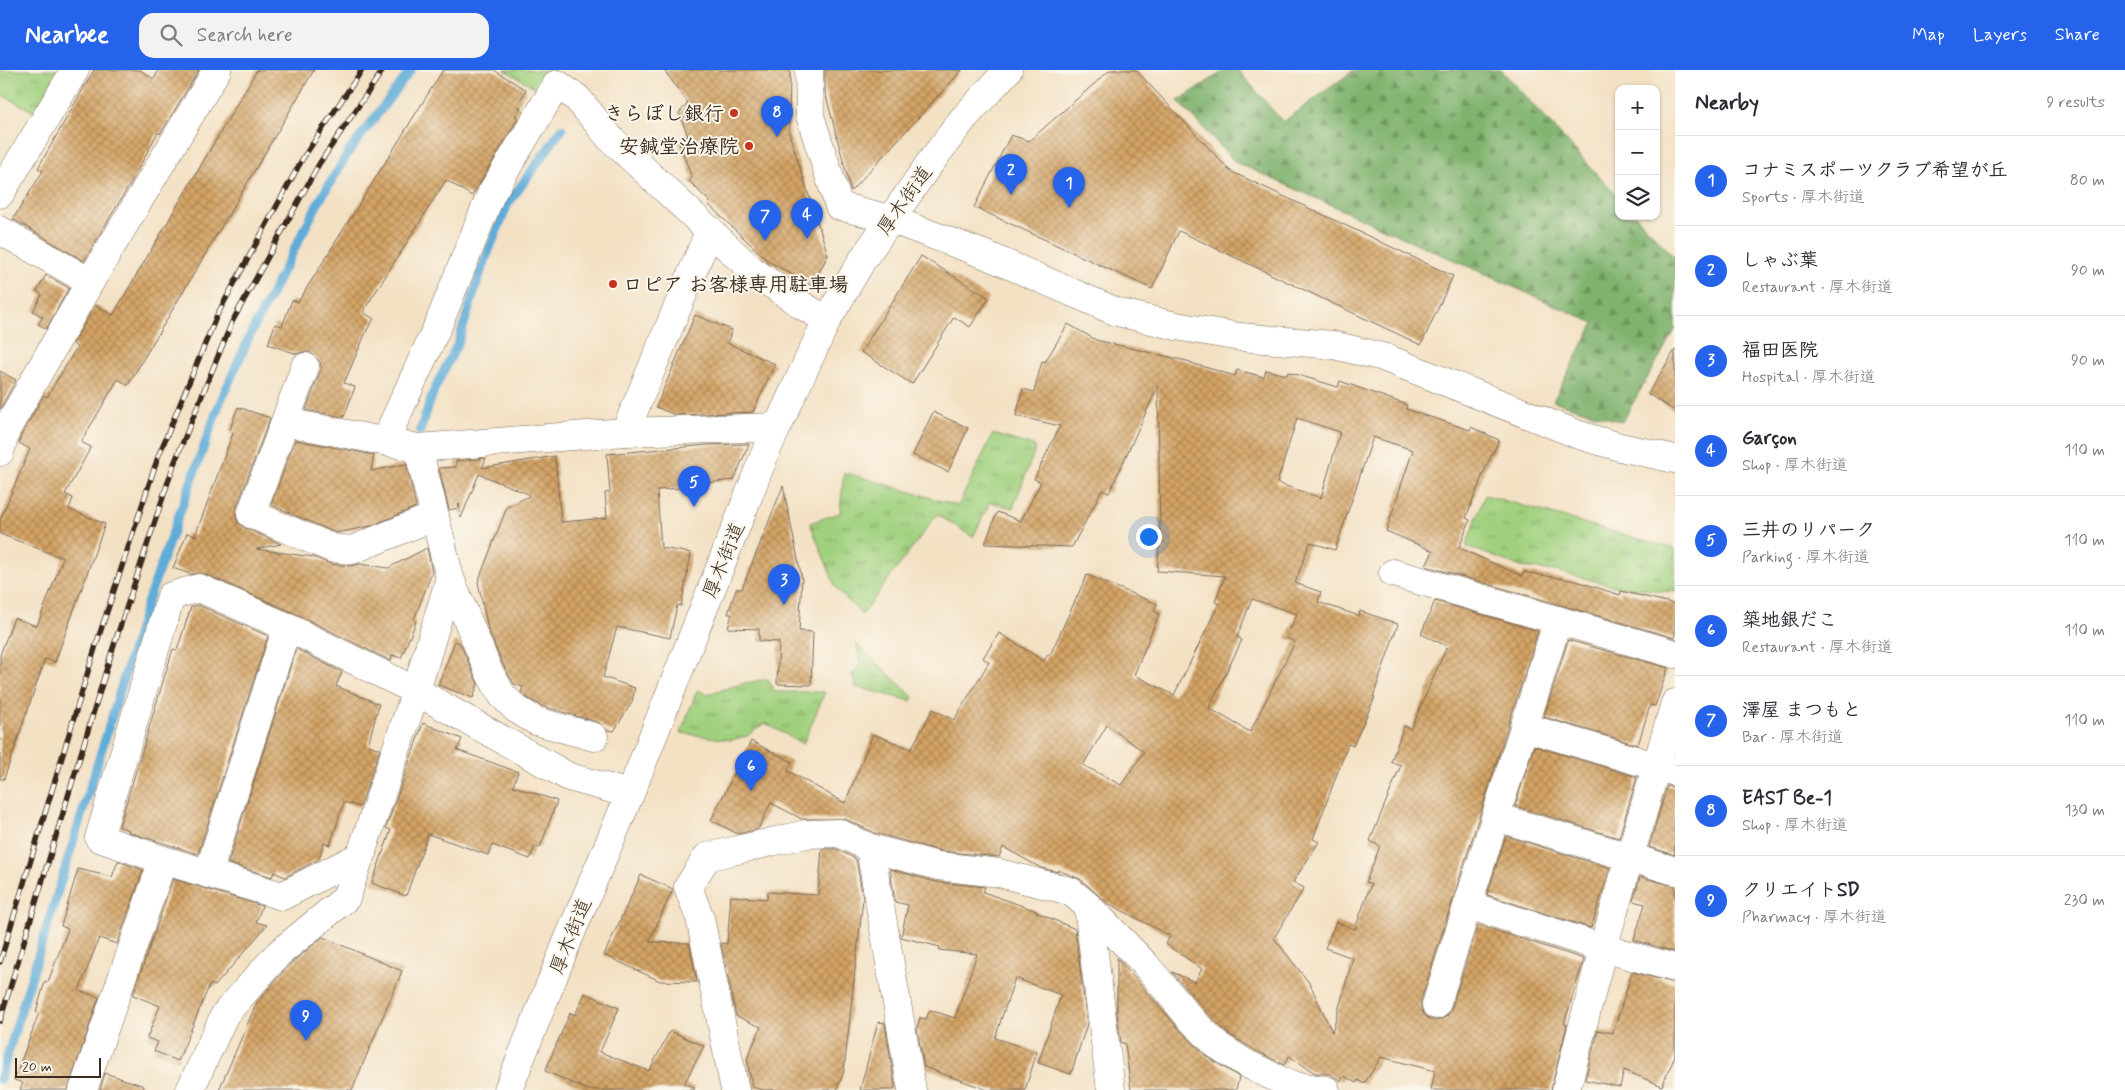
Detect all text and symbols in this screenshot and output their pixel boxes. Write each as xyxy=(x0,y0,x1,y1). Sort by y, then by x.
search box xyxy=(139,13,489,58)
text: Nearbee xyxy=(25,20,109,51)
icon: search xyxy=(157,21,185,49)
text: Search here xyxy=(197,23,293,48)
text: Map xyxy=(1912,23,1945,47)
text: Layers xyxy=(1973,23,2027,47)
text: Share xyxy=(2055,23,2100,47)
map controls xyxy=(1615,85,1660,220)
button: + xyxy=(1615,85,1660,130)
text: Nearby xyxy=(1695,89,1759,117)
text: 9 results xyxy=(2047,92,2105,113)
pin: 8 xyxy=(761,96,793,137)
place label: きらぼし銀行 xyxy=(604,101,724,128)
marker: きらぼし銀行 xyxy=(728,107,740,119)
button: − xyxy=(1615,130,1660,175)
place label: 安鍼堂治療院 xyxy=(619,134,739,161)
marker: 安鍼堂治療院 xyxy=(743,140,755,152)
pin: 2 xyxy=(995,154,1027,195)
text: コナミスポーツクラブ希望が丘 xyxy=(1742,158,2008,183)
street label: 厚木街道 xyxy=(871,160,939,241)
pin: 1 xyxy=(1053,167,1085,208)
text: 1 xyxy=(1707,170,1715,191)
text: 80 m xyxy=(2070,170,2105,191)
button: layers xyxy=(1615,175,1660,220)
text: Sports · 厚木街道 xyxy=(1742,187,1865,208)
pin: 4 xyxy=(791,198,823,239)
pin: 7 xyxy=(749,200,781,241)
text: しゃぶ葉 xyxy=(1742,248,1818,273)
text: 2 xyxy=(1707,260,1715,281)
text: 90 m xyxy=(2071,260,2105,281)
place label: ロピア お客様専用駐車場 xyxy=(623,272,848,299)
text: Restaurant · 厚木街道 xyxy=(1742,277,1893,298)
marker: ロピア お客様専用駐車場 xyxy=(607,278,619,290)
text: 福田医院 xyxy=(1742,338,1818,363)
text: 3 xyxy=(1707,350,1715,371)
text: 90 m xyxy=(2071,350,2105,371)
text: Hospital · 厚木街道 xyxy=(1742,367,1875,388)
text: Garçon xyxy=(1742,426,1797,451)
text: 4 xyxy=(1706,440,1716,461)
text: 110 m xyxy=(2064,440,2105,461)
text: Shop · 厚木街道 xyxy=(1742,455,1848,476)
pin: 5 xyxy=(678,466,710,507)
street label: 厚木街道 xyxy=(697,518,752,603)
text: 三井のリパーク xyxy=(1742,518,1875,543)
your location xyxy=(1136,524,1162,550)
text: 5 xyxy=(1706,530,1716,551)
text: 110 m xyxy=(2064,530,2105,551)
text: Parking · 厚木街道 xyxy=(1742,547,1869,568)
pin: 3 xyxy=(768,564,800,605)
text: 築地銀だこ xyxy=(1742,608,1837,633)
text: 6 xyxy=(1707,620,1715,641)
text: 110 m xyxy=(2064,620,2105,641)
text: Restaurant · 厚木街道 xyxy=(1742,637,1893,658)
text: 澤屋 まつもと xyxy=(1742,698,1861,723)
text: 7 xyxy=(1706,710,1716,731)
text: 110 m xyxy=(2064,710,2105,731)
text: Bar · 厚木街道 xyxy=(1742,727,1843,748)
pin: 6 xyxy=(735,750,767,791)
text: EAST Be-1 xyxy=(1742,786,1832,811)
text: 8 xyxy=(1706,800,1716,821)
text: 130 m xyxy=(2064,800,2105,821)
text: Shop · 厚木街道 xyxy=(1742,815,1848,836)
text: クリエイトSD xyxy=(1742,878,1860,903)
text: 9 xyxy=(1707,890,1715,911)
text: 230 m xyxy=(2064,890,2105,911)
street label: 厚木街道 xyxy=(544,894,599,979)
text: Pharmacy · 厚木街道 xyxy=(1742,907,1887,928)
pin: 9 xyxy=(290,1000,322,1041)
scale bar xyxy=(15,1055,101,1078)
text: 20 m xyxy=(22,1058,52,1076)

